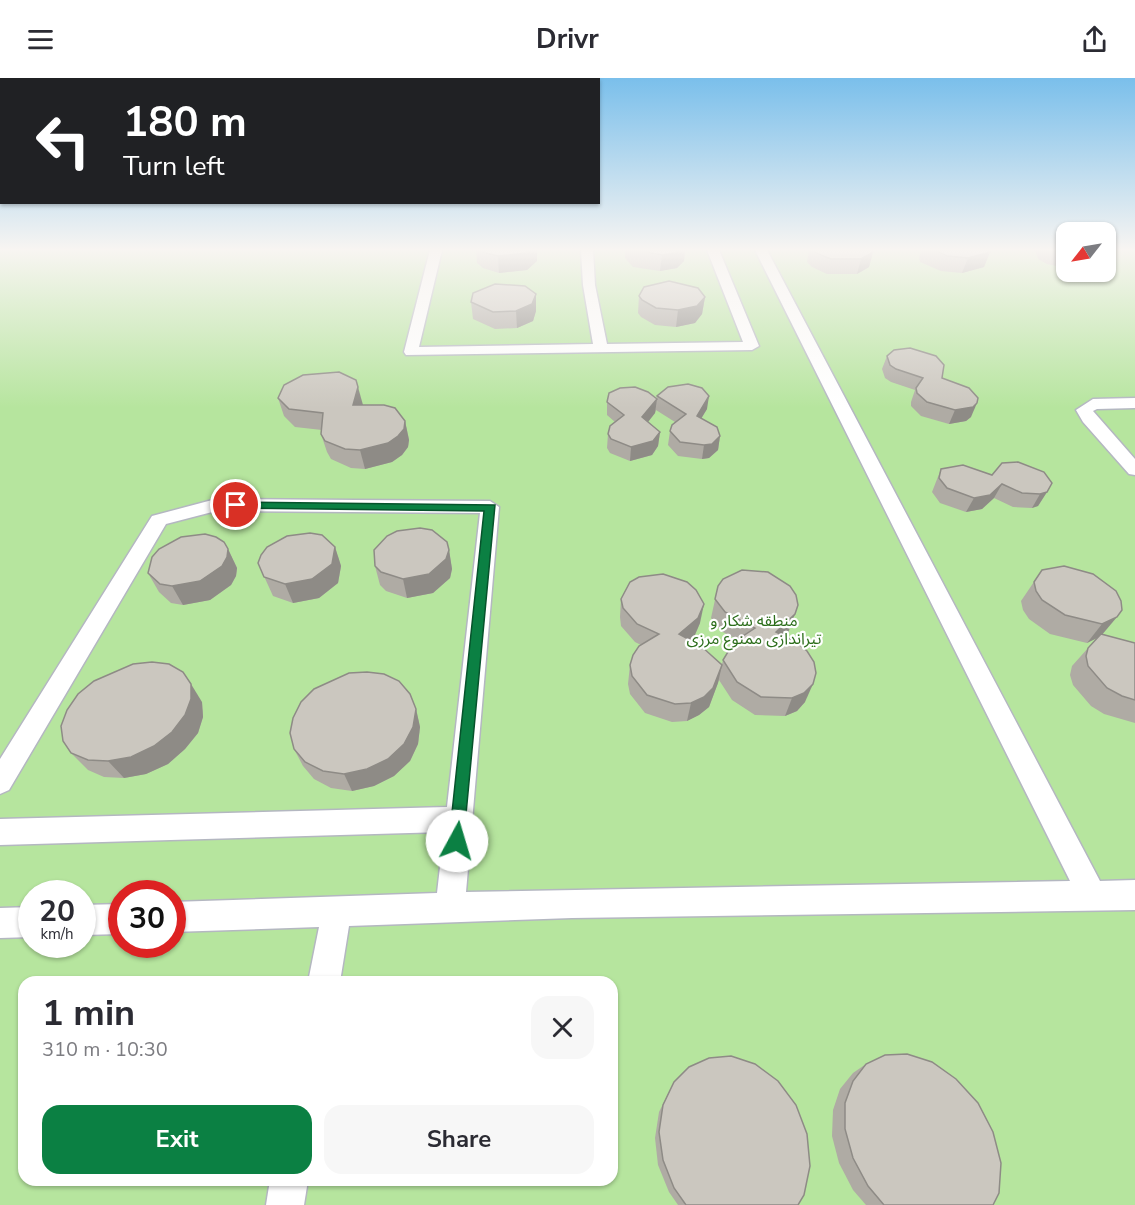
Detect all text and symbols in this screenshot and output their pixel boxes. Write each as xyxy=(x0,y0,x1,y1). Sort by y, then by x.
text: Drivr xyxy=(536,21,599,58)
icon: menu xyxy=(24,23,57,56)
icon: share xyxy=(1078,23,1111,56)
text: 180 m xyxy=(123,94,247,151)
icon: left xyxy=(24,102,102,180)
text: Turn left xyxy=(123,148,224,185)
north arrow xyxy=(1056,222,1116,282)
map controls xyxy=(1056,222,1116,282)
pin xyxy=(210,479,261,530)
icon: arrive xyxy=(219,488,252,521)
park label: منطقه شکار و تیراندازی ممنوع مرزی xyxy=(687,610,822,651)
position arrow xyxy=(425,809,489,873)
speed limit sign: 30 xyxy=(108,880,186,958)
text: 20 xyxy=(39,891,75,932)
text: km/h xyxy=(40,924,74,944)
text: 1 min xyxy=(42,989,135,1038)
button: close xyxy=(531,996,594,1059)
text: 310 m · 10:30 xyxy=(42,1036,168,1063)
button: Exit xyxy=(42,1105,312,1174)
button: Share xyxy=(324,1105,594,1174)

